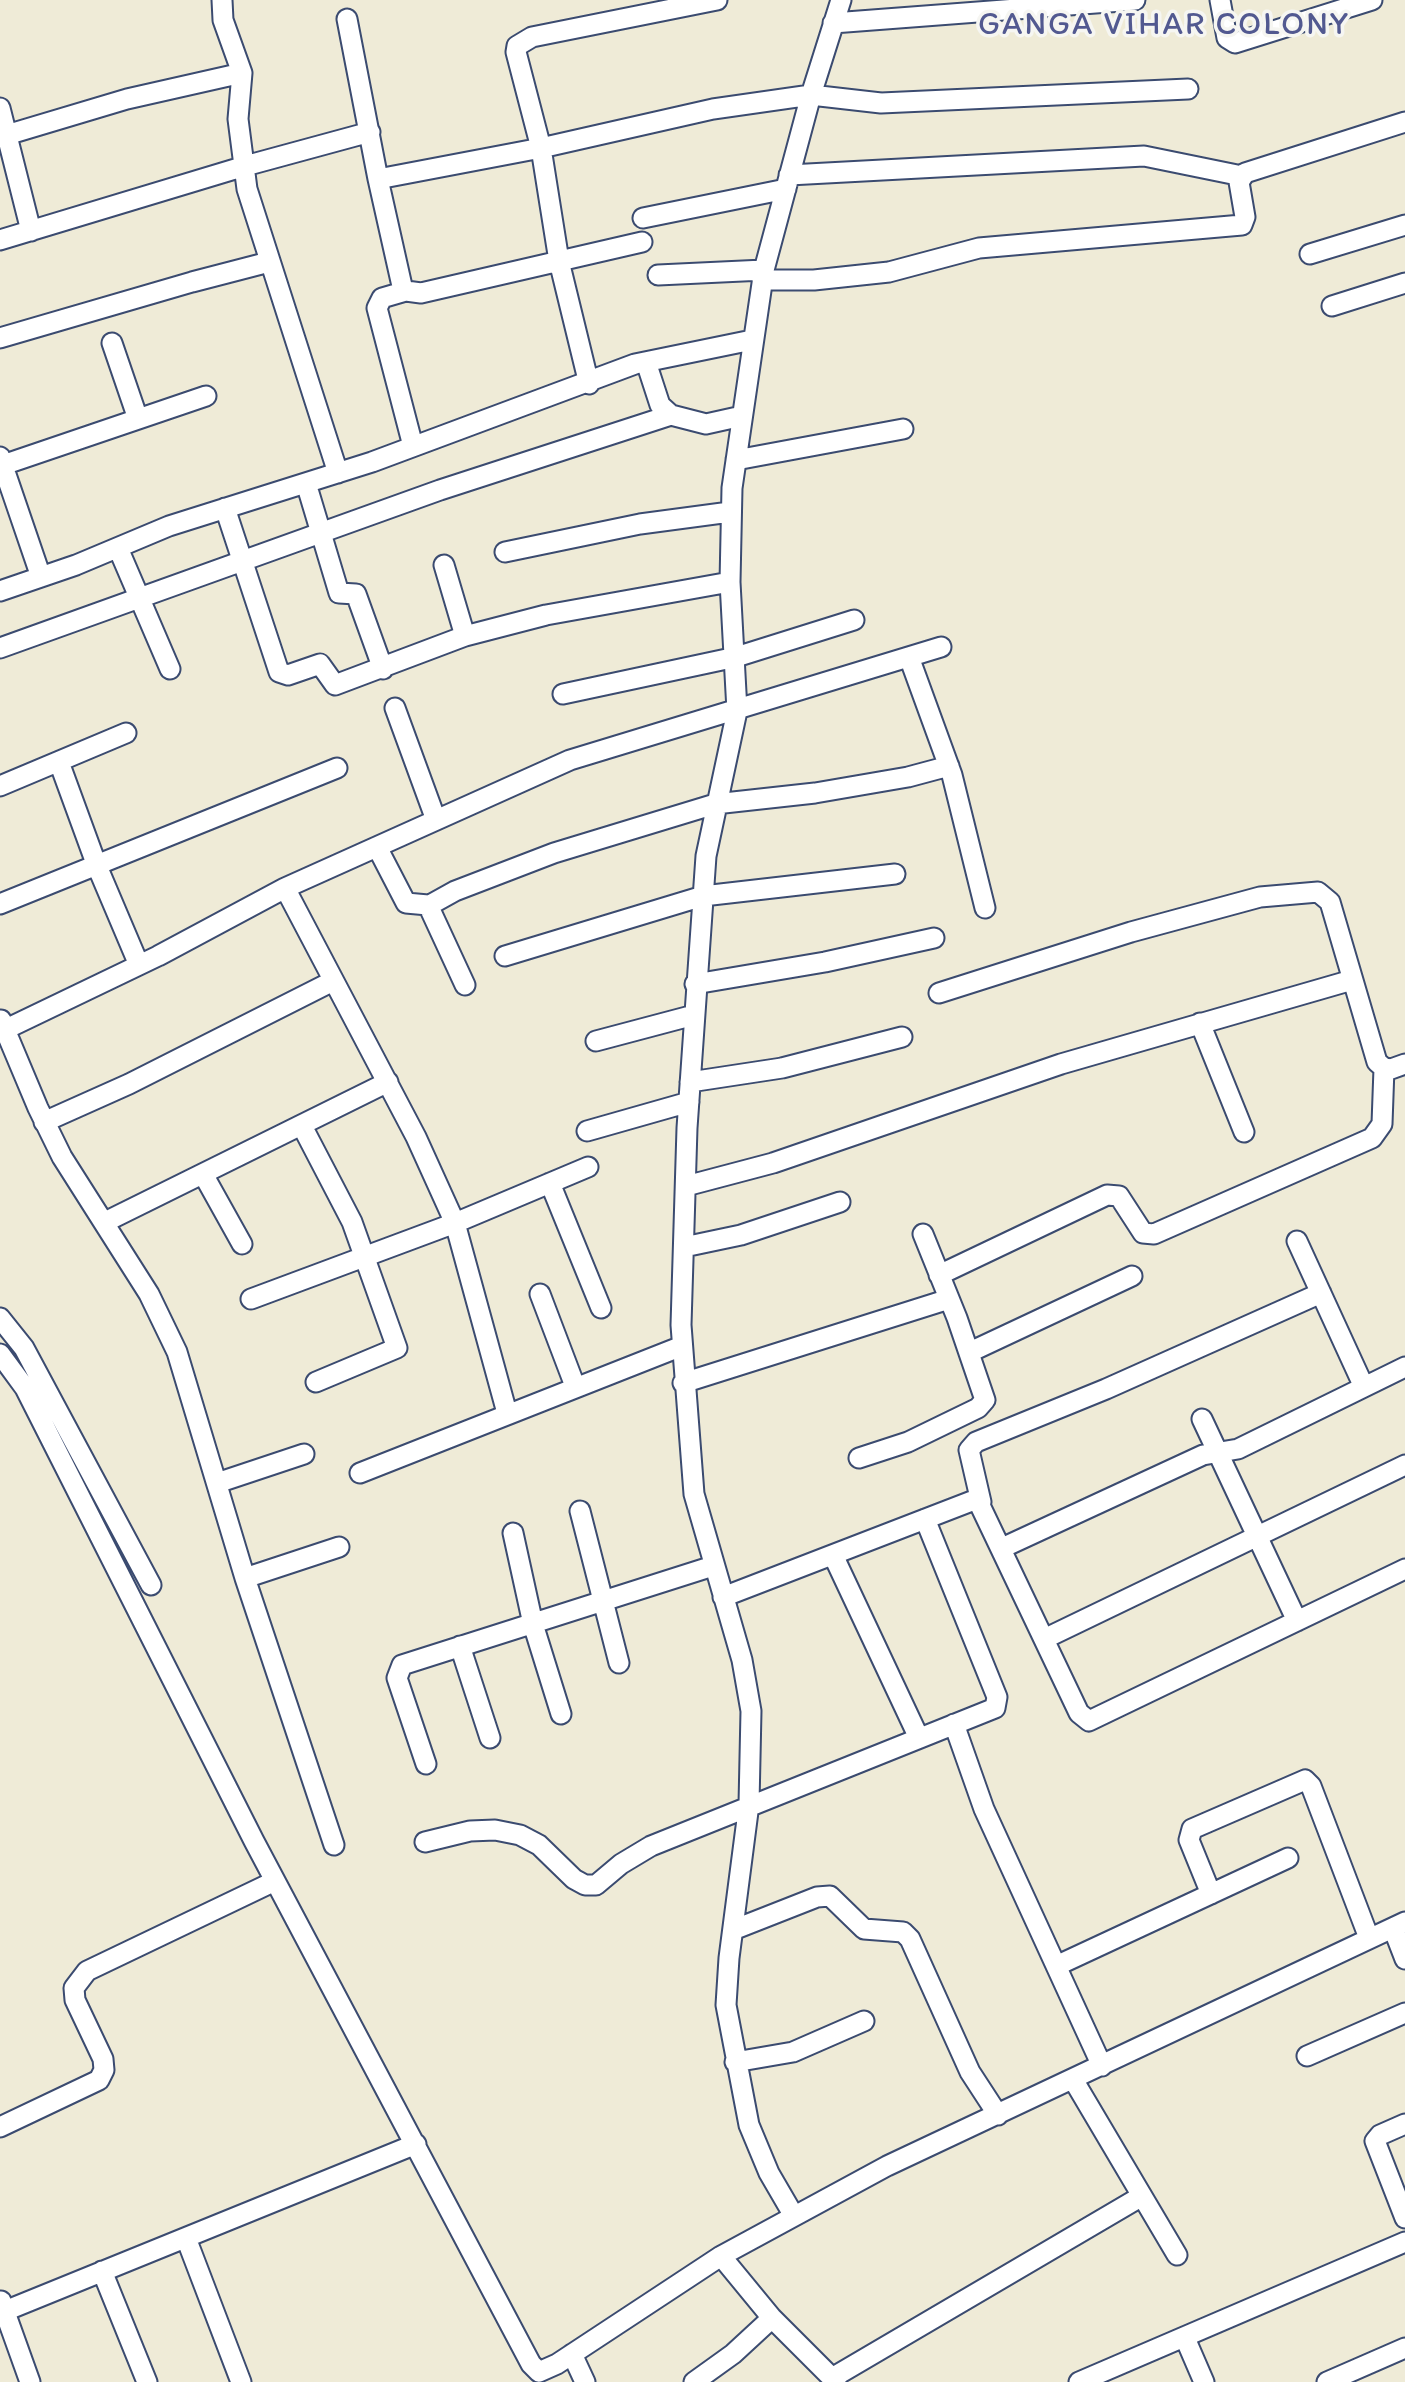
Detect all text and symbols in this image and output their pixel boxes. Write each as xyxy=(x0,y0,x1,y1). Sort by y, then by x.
district label: GANGA VIHAR COLONY xyxy=(980,7,1348,45)

